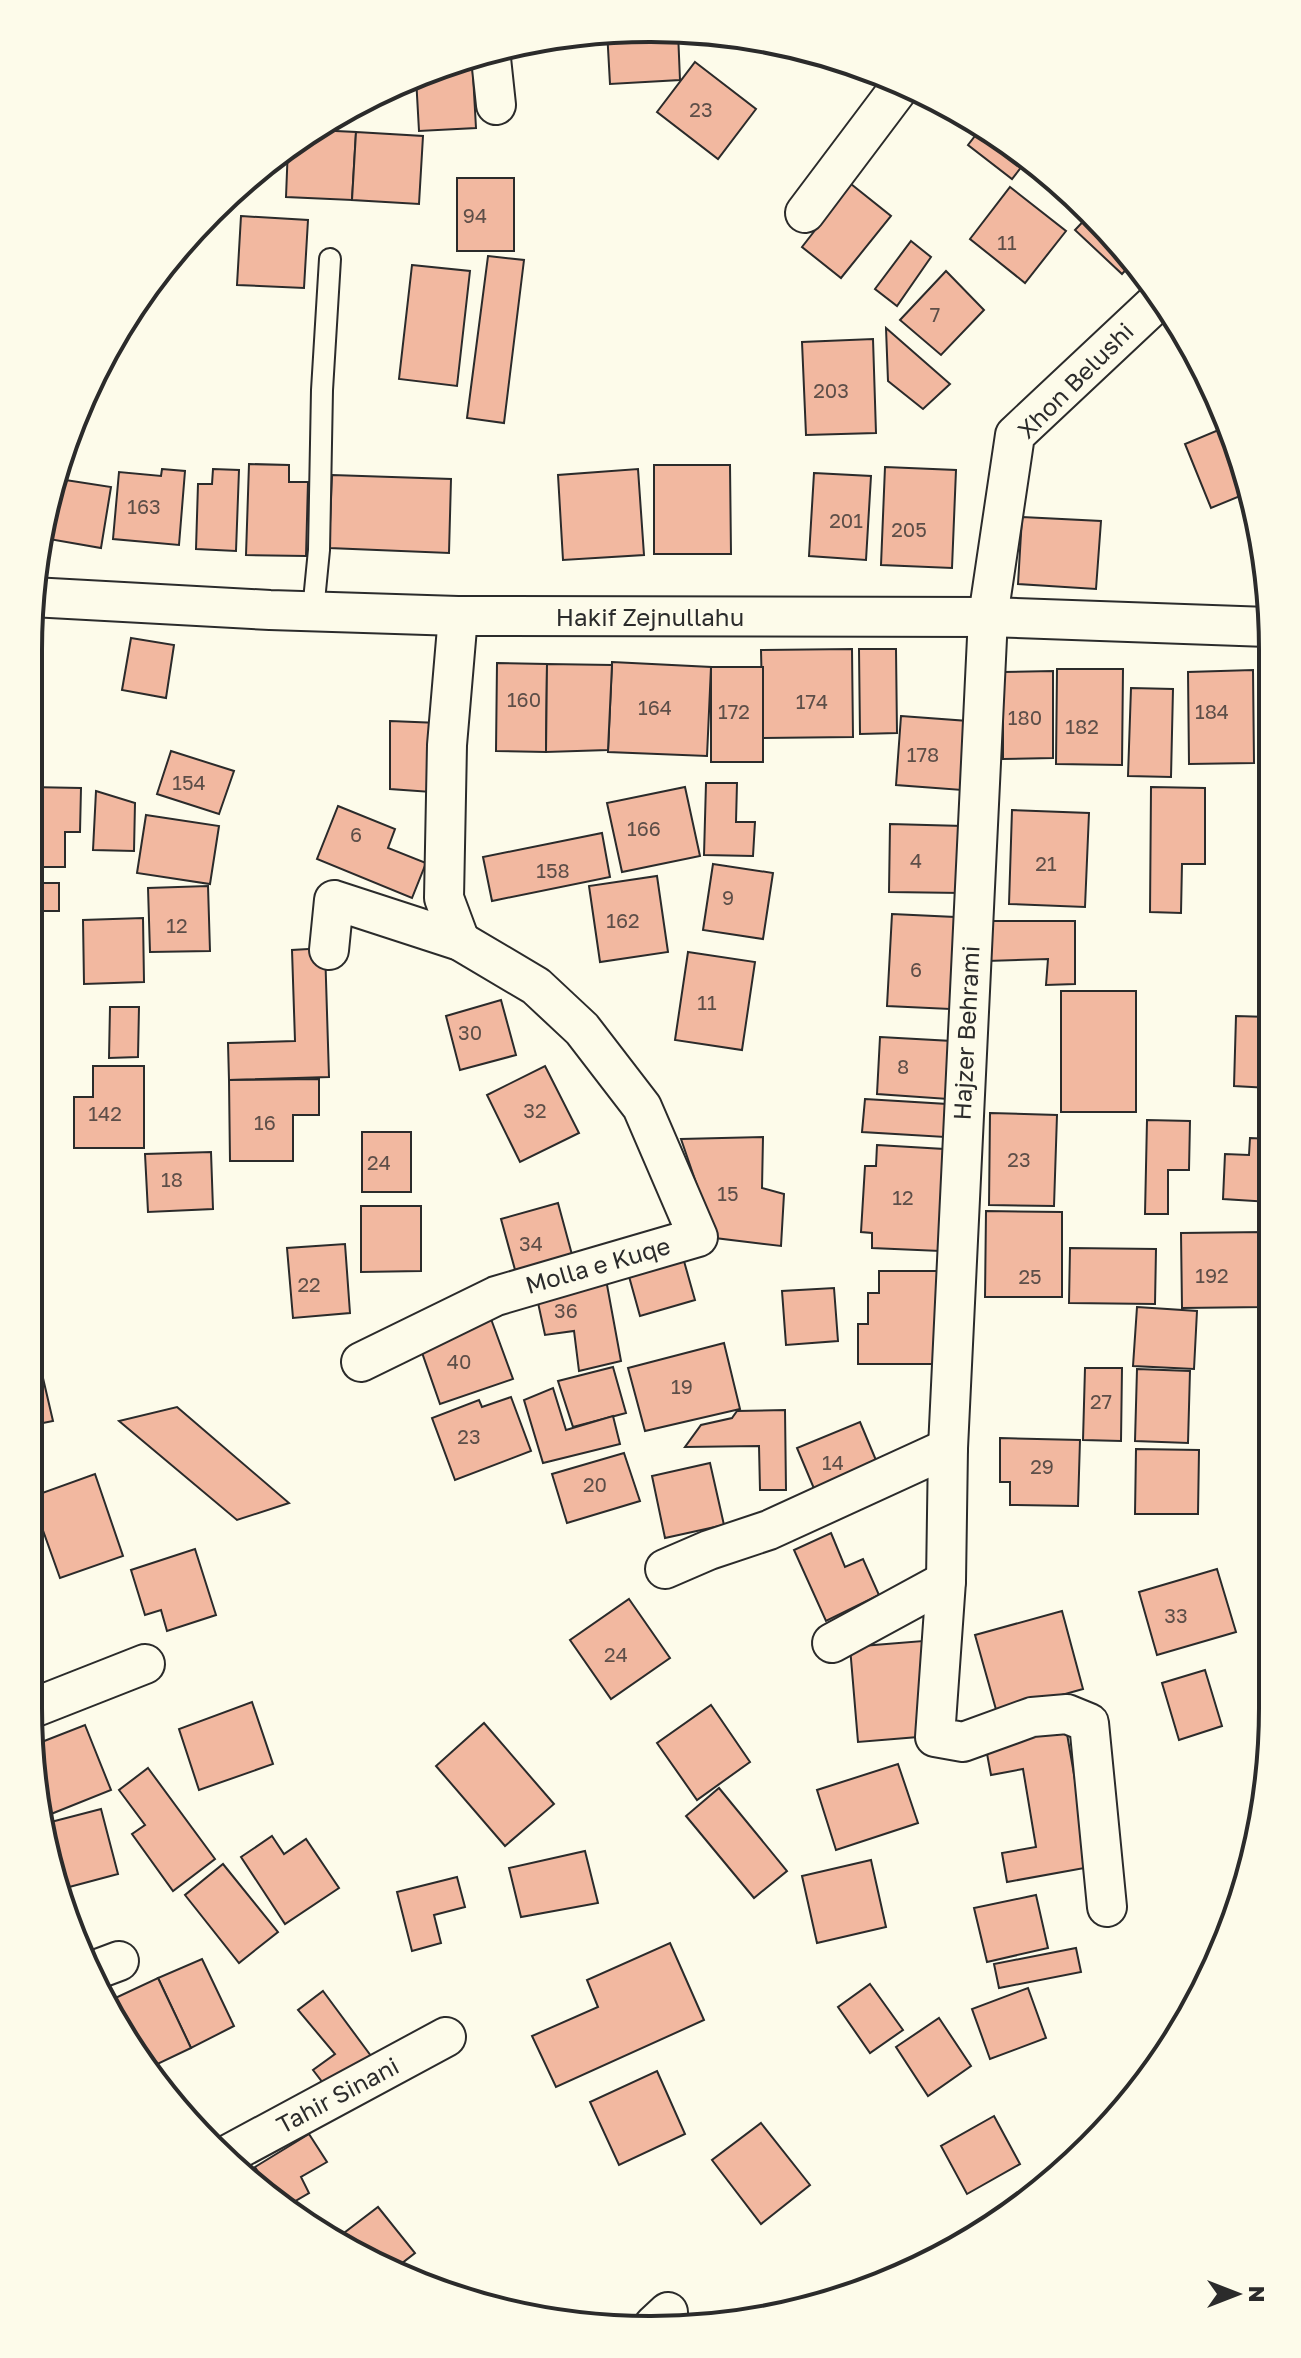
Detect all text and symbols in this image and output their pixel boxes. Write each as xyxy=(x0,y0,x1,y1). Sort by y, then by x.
house number: 23 xyxy=(689,97,713,121)
house number: 94 xyxy=(463,203,487,227)
house number: 11 xyxy=(997,230,1017,254)
house number: 7 xyxy=(930,302,940,326)
street label: Xhon Belushi xyxy=(1011,316,1139,444)
house number: 203 xyxy=(813,378,849,402)
house number: 163 xyxy=(127,494,161,518)
house number: 201 xyxy=(829,508,863,532)
house number: 205 xyxy=(891,517,927,541)
street label: Hakif Zejnullahu xyxy=(556,602,744,631)
house number: 160 xyxy=(507,687,541,711)
house number: 174 xyxy=(796,689,828,713)
house number: 164 xyxy=(638,695,672,719)
house number: 172 xyxy=(718,699,750,723)
house number: 184 xyxy=(1195,699,1229,723)
house number: 180 xyxy=(1008,705,1042,729)
house number: 182 xyxy=(1065,714,1099,738)
house number: 178 xyxy=(907,742,939,766)
house number: 154 xyxy=(172,770,206,794)
house number: 166 xyxy=(627,816,661,840)
house number: 6 xyxy=(350,822,362,846)
house number: 4 xyxy=(910,848,922,872)
house number: 21 xyxy=(1035,851,1057,875)
house number: 158 xyxy=(536,858,570,882)
house number: 9 xyxy=(722,885,734,909)
house number: 162 xyxy=(606,908,640,932)
house number: 12 xyxy=(166,913,188,937)
street label: Hajzer Behrami xyxy=(946,945,985,1121)
house number: 6 xyxy=(910,957,922,981)
house number: 11 xyxy=(697,990,717,1014)
house number: 30 xyxy=(458,1020,482,1044)
house number: 8 xyxy=(897,1054,909,1078)
house number: 32 xyxy=(523,1098,547,1122)
house number: 142 xyxy=(88,1101,122,1125)
house number: 16 xyxy=(254,1110,276,1134)
house number: 23 xyxy=(1007,1147,1031,1171)
house number: 24 xyxy=(367,1150,391,1174)
house number: 18 xyxy=(161,1167,183,1191)
house number: 15 xyxy=(717,1181,739,1205)
house number: 12 xyxy=(892,1185,914,1209)
street label: Molla e Kuqe xyxy=(522,1230,673,1299)
house number: 34 xyxy=(519,1231,543,1255)
house number: 192 xyxy=(1195,1263,1229,1287)
house number: 25 xyxy=(1018,1264,1042,1288)
house number: 22 xyxy=(297,1272,321,1296)
house number: 36 xyxy=(554,1298,578,1322)
house number: 40 xyxy=(447,1349,471,1373)
house number: 19 xyxy=(671,1374,693,1398)
house number: 27 xyxy=(1090,1389,1112,1413)
house number: 23 xyxy=(457,1424,481,1448)
house number: 14 xyxy=(822,1450,844,1474)
house number: 29 xyxy=(1030,1454,1054,1478)
house number: 20 xyxy=(583,1472,607,1496)
house number: 33 xyxy=(1164,1603,1188,1627)
house number: 24 xyxy=(604,1642,628,1666)
street label: Tahir Sinani xyxy=(271,2050,403,2139)
north arrow xyxy=(1197,2254,1277,2334)
text: N xyxy=(1244,2286,1271,2302)

